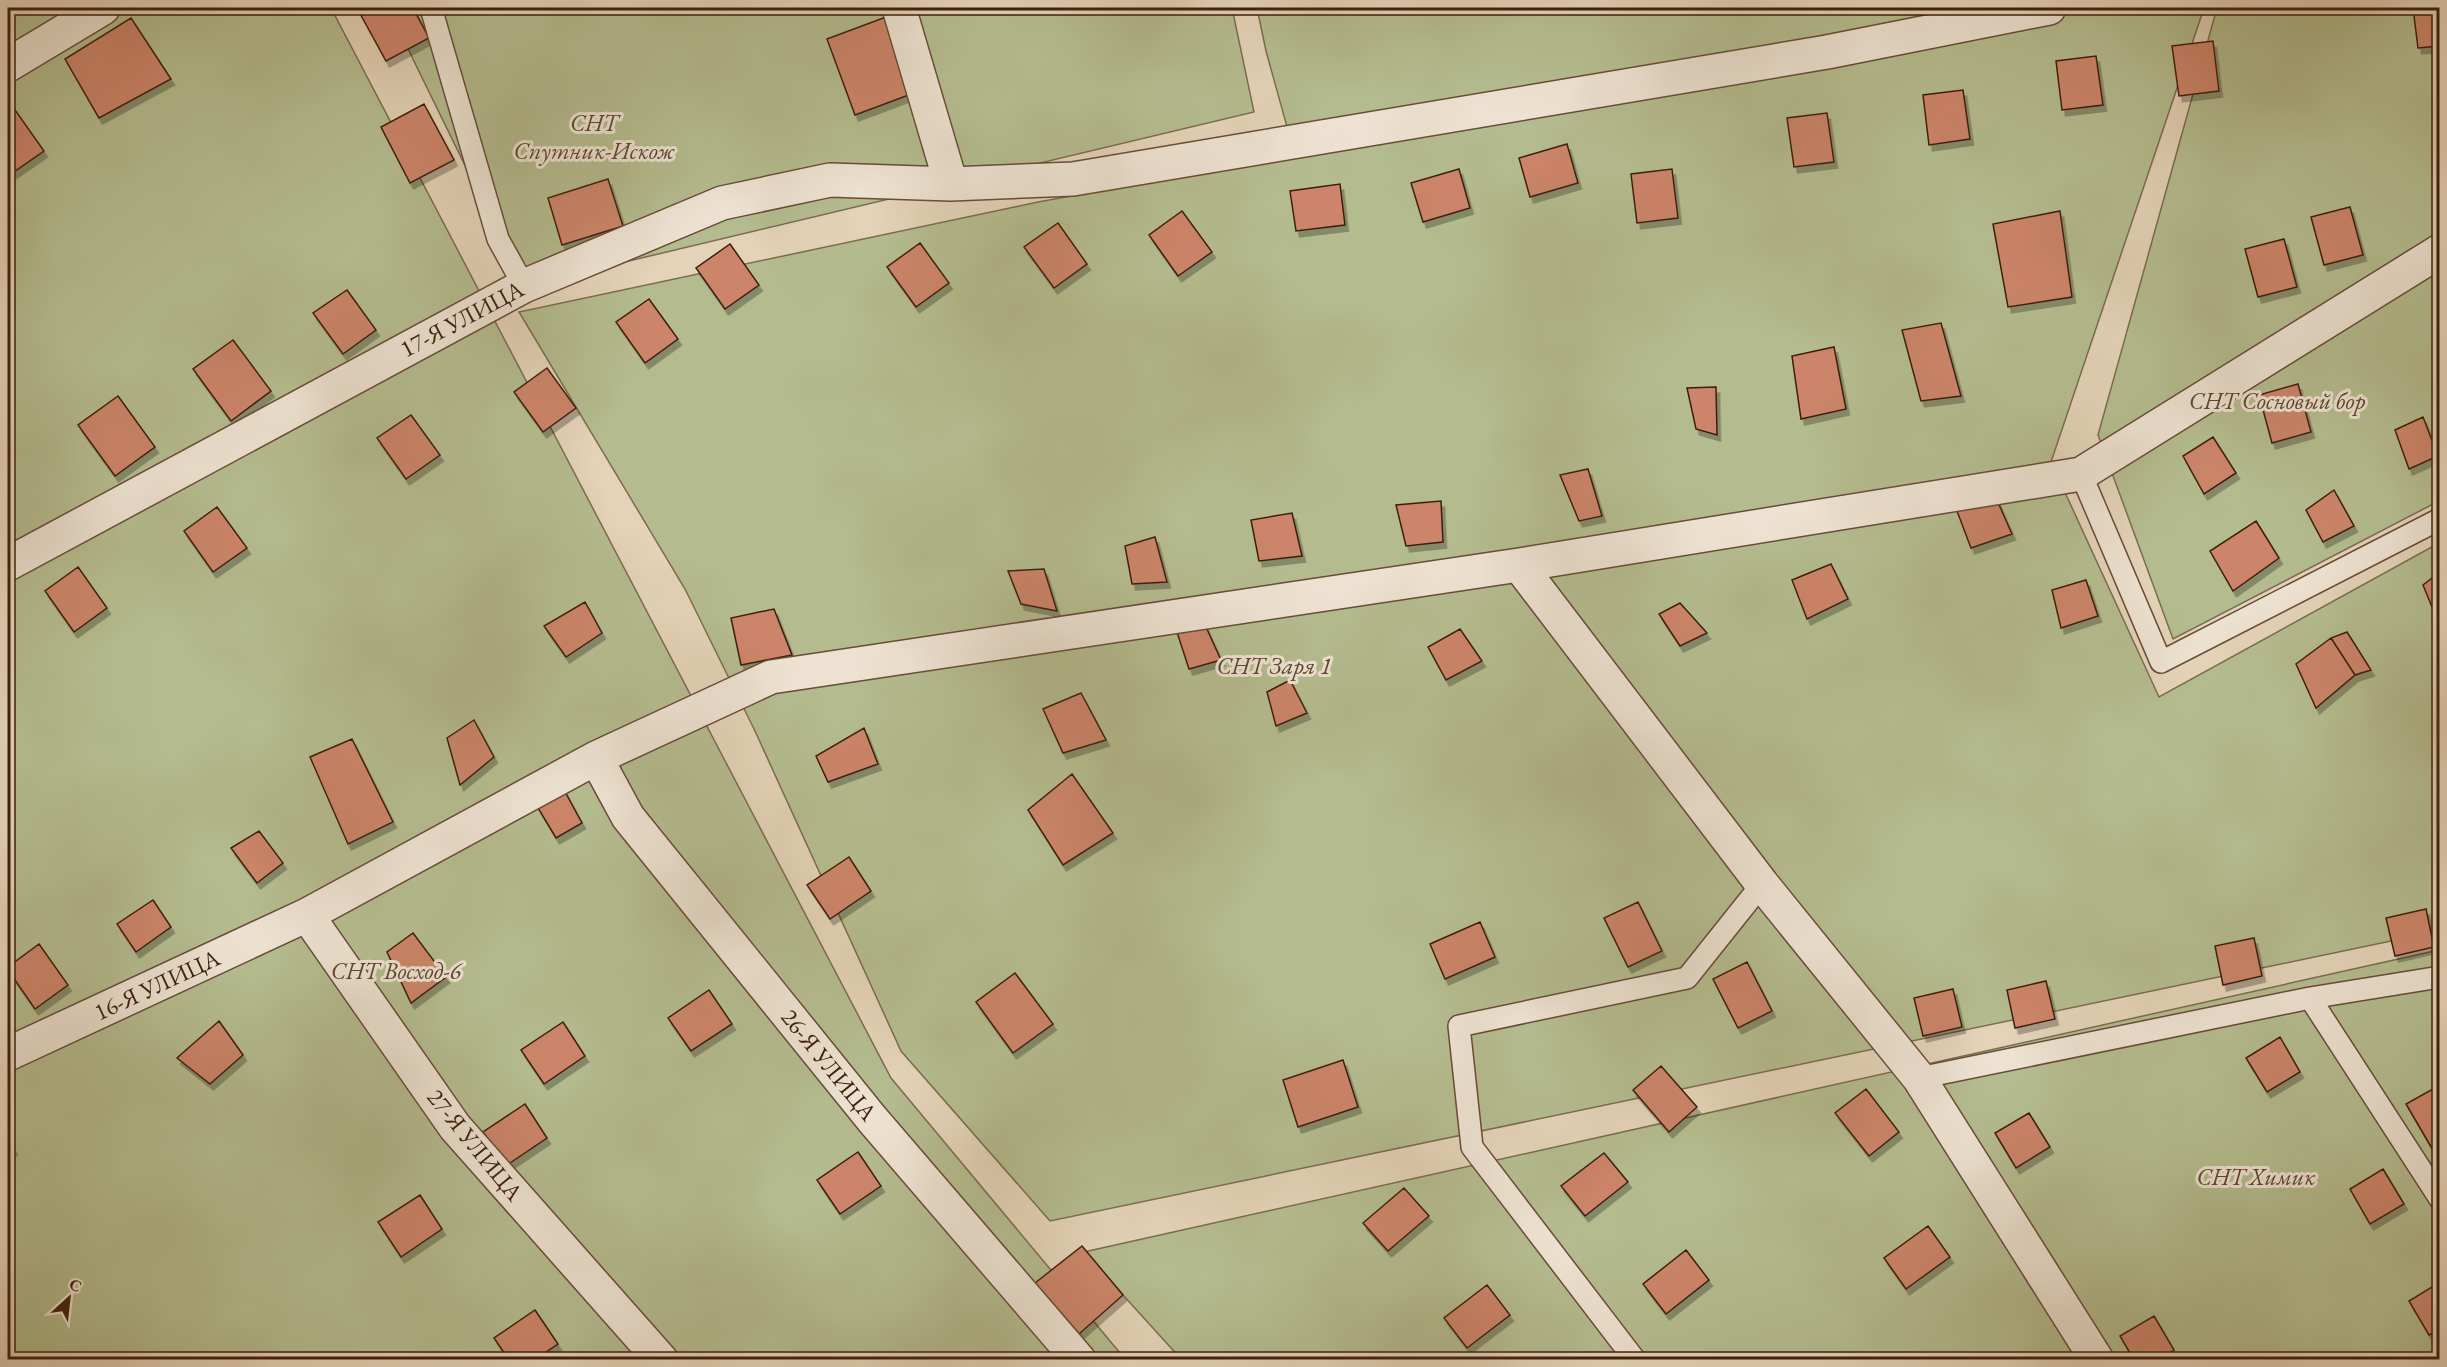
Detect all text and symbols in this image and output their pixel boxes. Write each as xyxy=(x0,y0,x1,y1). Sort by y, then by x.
park label: СНТ Спутник-Искож xyxy=(514,107,675,166)
street label: 17-Я УЛИЦА xyxy=(395,273,529,364)
park label: СНТ Сосновый бор xyxy=(2189,385,2366,416)
park label: СНТ Заря 1 xyxy=(1216,650,1332,681)
street label: 16-Я УЛИЦА xyxy=(89,942,225,1027)
park label: СНТ Восход-6 xyxy=(331,955,464,986)
street label: 26-Я УЛИЦА xyxy=(775,1002,884,1127)
street label: 27-Я УЛИЦА xyxy=(421,1082,530,1207)
park label: СНТ Химик xyxy=(2197,1161,2316,1192)
north arrow xyxy=(39,1268,99,1328)
text: С xyxy=(66,1273,85,1297)

